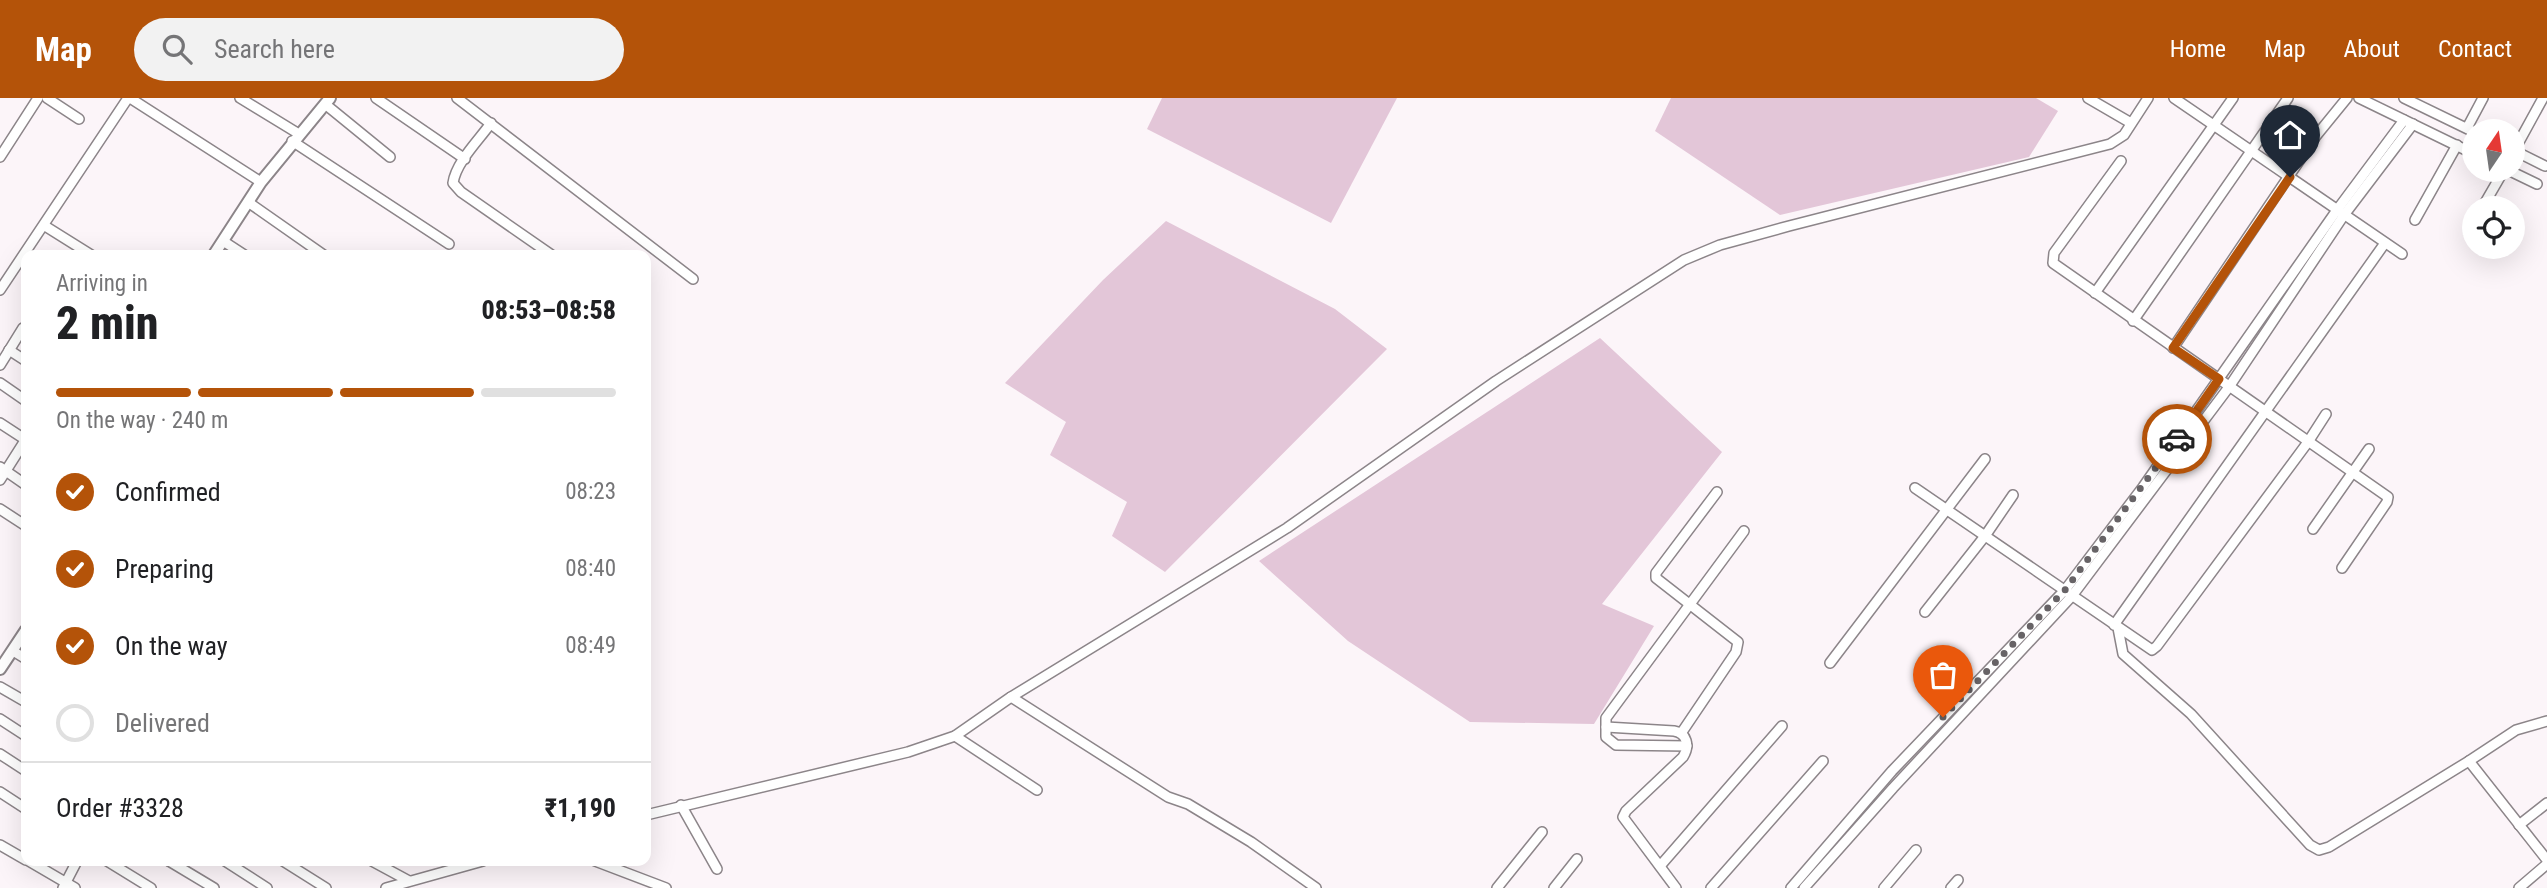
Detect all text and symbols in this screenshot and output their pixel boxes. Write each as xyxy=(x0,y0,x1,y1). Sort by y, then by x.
search box xyxy=(134,18,624,81)
text: Map xyxy=(35,30,92,69)
icon: search xyxy=(158,30,196,68)
text: Search here xyxy=(214,34,335,64)
text: Home xyxy=(2170,35,2226,63)
text: Map xyxy=(2264,35,2306,63)
text: About xyxy=(2344,35,2400,63)
text: Contact xyxy=(2438,35,2512,63)
pin xyxy=(2260,105,2320,177)
icon: home xyxy=(2271,116,2309,154)
north arrow xyxy=(2462,119,2525,182)
map controls xyxy=(2462,119,2525,259)
button: locate xyxy=(2462,196,2525,259)
text: Arriving in xyxy=(56,270,148,297)
text: 08:53–08:58 xyxy=(482,295,616,325)
text: 2 min xyxy=(56,296,159,350)
courier xyxy=(2142,404,2212,474)
text: On the way · 240 m xyxy=(56,407,228,434)
icon: car xyxy=(2158,420,2196,458)
icon: check xyxy=(56,473,94,511)
text: Confirmed xyxy=(115,477,221,507)
text: 08:23 xyxy=(565,478,616,505)
icon: check xyxy=(56,550,94,588)
text: Preparing xyxy=(115,554,214,584)
text: 08:40 xyxy=(565,555,616,582)
icon: check xyxy=(56,627,94,665)
text: On the way xyxy=(115,631,228,661)
text: 08:49 xyxy=(565,632,616,659)
pin xyxy=(1913,645,1973,717)
icon: bag xyxy=(1924,656,1962,694)
text: Delivered xyxy=(115,708,210,738)
text: Order #3328 xyxy=(56,793,184,823)
text: ₹1,190 xyxy=(545,793,616,823)

